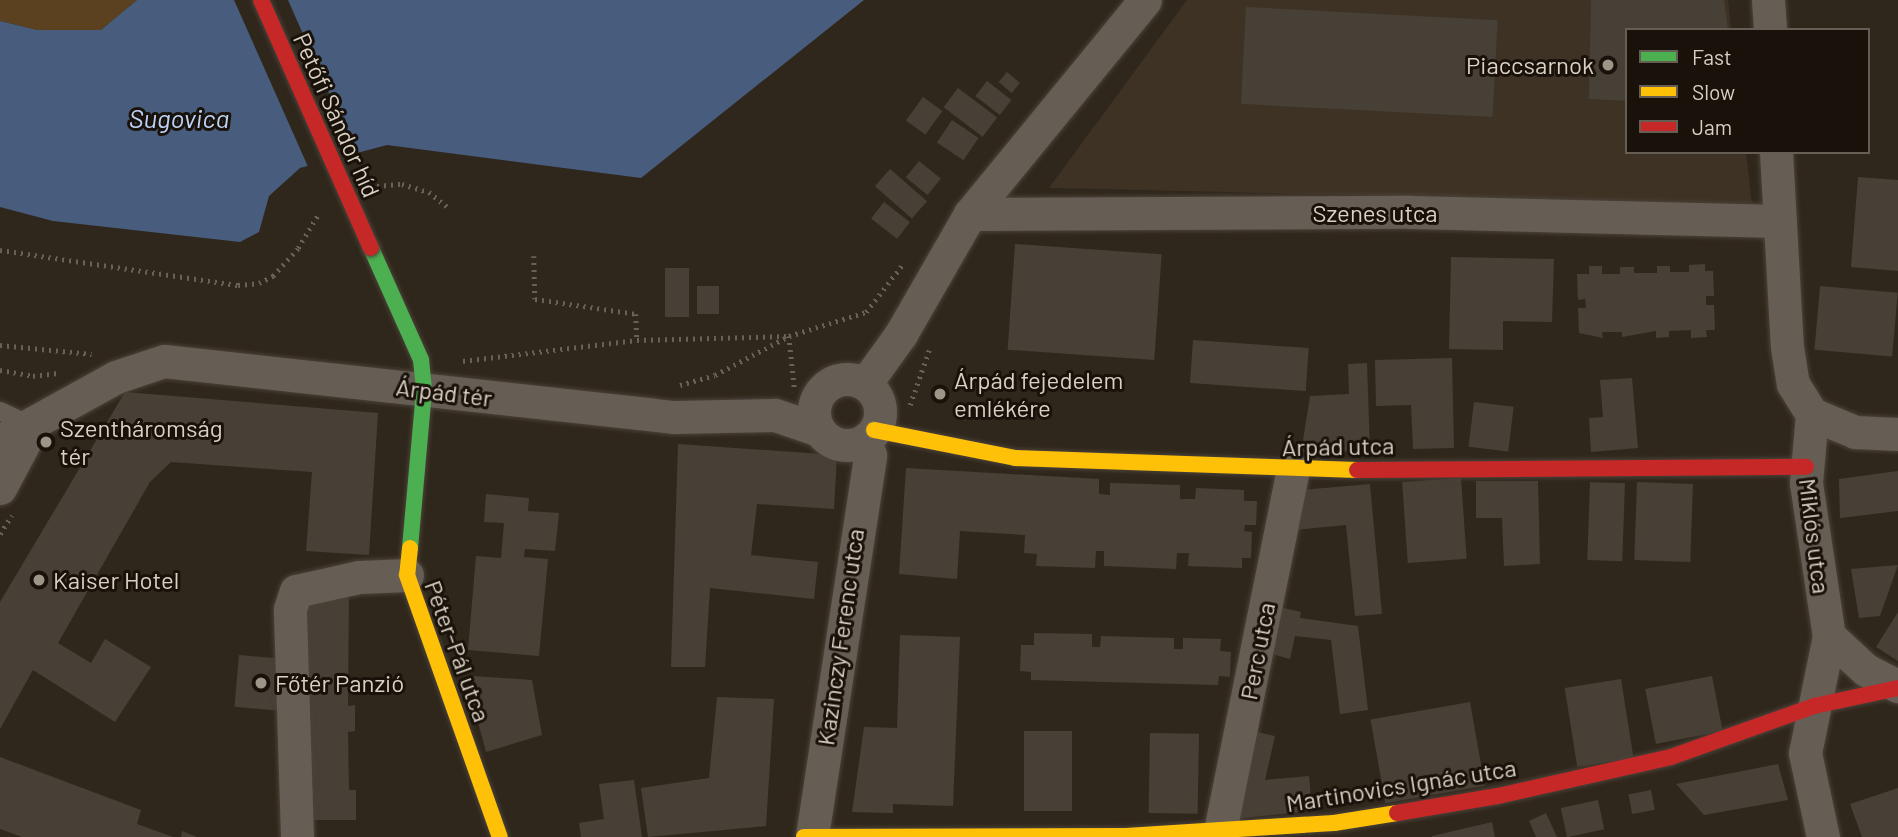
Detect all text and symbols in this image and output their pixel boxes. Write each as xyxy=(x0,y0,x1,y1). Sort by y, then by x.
street label: Petőfi Sándor híd xyxy=(288,28,386,202)
legend xyxy=(1625,28,1870,154)
text: Fast xyxy=(1692,44,1732,69)
place label: Piaccsarnok xyxy=(1466,51,1594,79)
marker: Piaccsarnok xyxy=(1600,57,1616,73)
text: Slow xyxy=(1692,79,1735,104)
water label: Sugovica xyxy=(129,102,229,134)
text: Jam xyxy=(1692,114,1732,139)
street label: Szenes utca xyxy=(1312,199,1438,227)
place label: Árpád fejedelem emlékére xyxy=(954,366,1123,422)
street label: Árpád tér xyxy=(394,372,494,412)
marker: Árpád fejedelem emlékére xyxy=(932,386,948,402)
place label: Szentháromság tér xyxy=(60,414,223,470)
street label: Árpád utca xyxy=(1282,431,1394,461)
marker: Szentháromság tér xyxy=(38,434,54,450)
street label: Miklós utca xyxy=(1794,477,1836,595)
street label: Kazinczy Ferenc utca xyxy=(811,527,869,747)
place label: Kaiser Hotel xyxy=(53,566,179,594)
marker: Kaiser Hotel xyxy=(31,572,47,588)
street label: Péter-Pál utca xyxy=(419,576,497,726)
street label: Perc utca xyxy=(1233,600,1281,702)
place label: Főtér Panzió xyxy=(275,669,404,697)
marker: Főtér Panzió xyxy=(253,675,269,691)
street label: Martinovics Ignác utca xyxy=(1284,753,1518,817)

